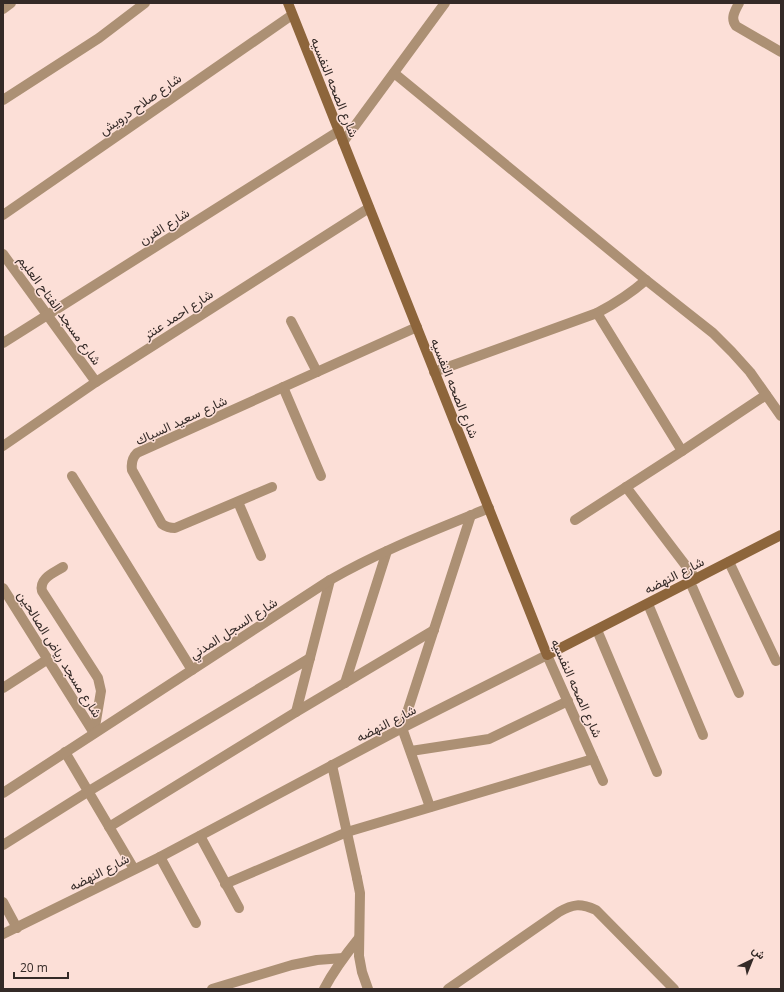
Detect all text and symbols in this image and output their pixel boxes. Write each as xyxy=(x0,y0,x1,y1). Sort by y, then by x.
street label: شارع الصحه النفسيه xyxy=(306,34,363,140)
street label: شارع صلاح درويش xyxy=(95,69,185,140)
street label: شارع الفرن xyxy=(135,203,193,249)
street label: شارع مسجد الفتاح العليم xyxy=(13,251,106,369)
street label: شارع احمد عنتر xyxy=(139,285,217,345)
street label: شارع الصحه النفسيه xyxy=(426,335,483,441)
street label: شارع سعيد السباك xyxy=(132,391,230,450)
street label: شارع النهضه xyxy=(641,552,708,599)
street label: شارع مسجد رياض الصالحين xyxy=(13,587,106,721)
street label: شارع السجل المدني xyxy=(186,593,282,665)
street label: شارع الصحه النفسيه xyxy=(546,636,607,741)
street label: شارع النهضه xyxy=(353,700,420,747)
street label: شارع النهضه xyxy=(66,849,133,896)
north arrow xyxy=(732,940,772,980)
text: ش xyxy=(749,942,769,962)
scale bar xyxy=(14,954,68,980)
text: 20 m xyxy=(20,959,48,976)

